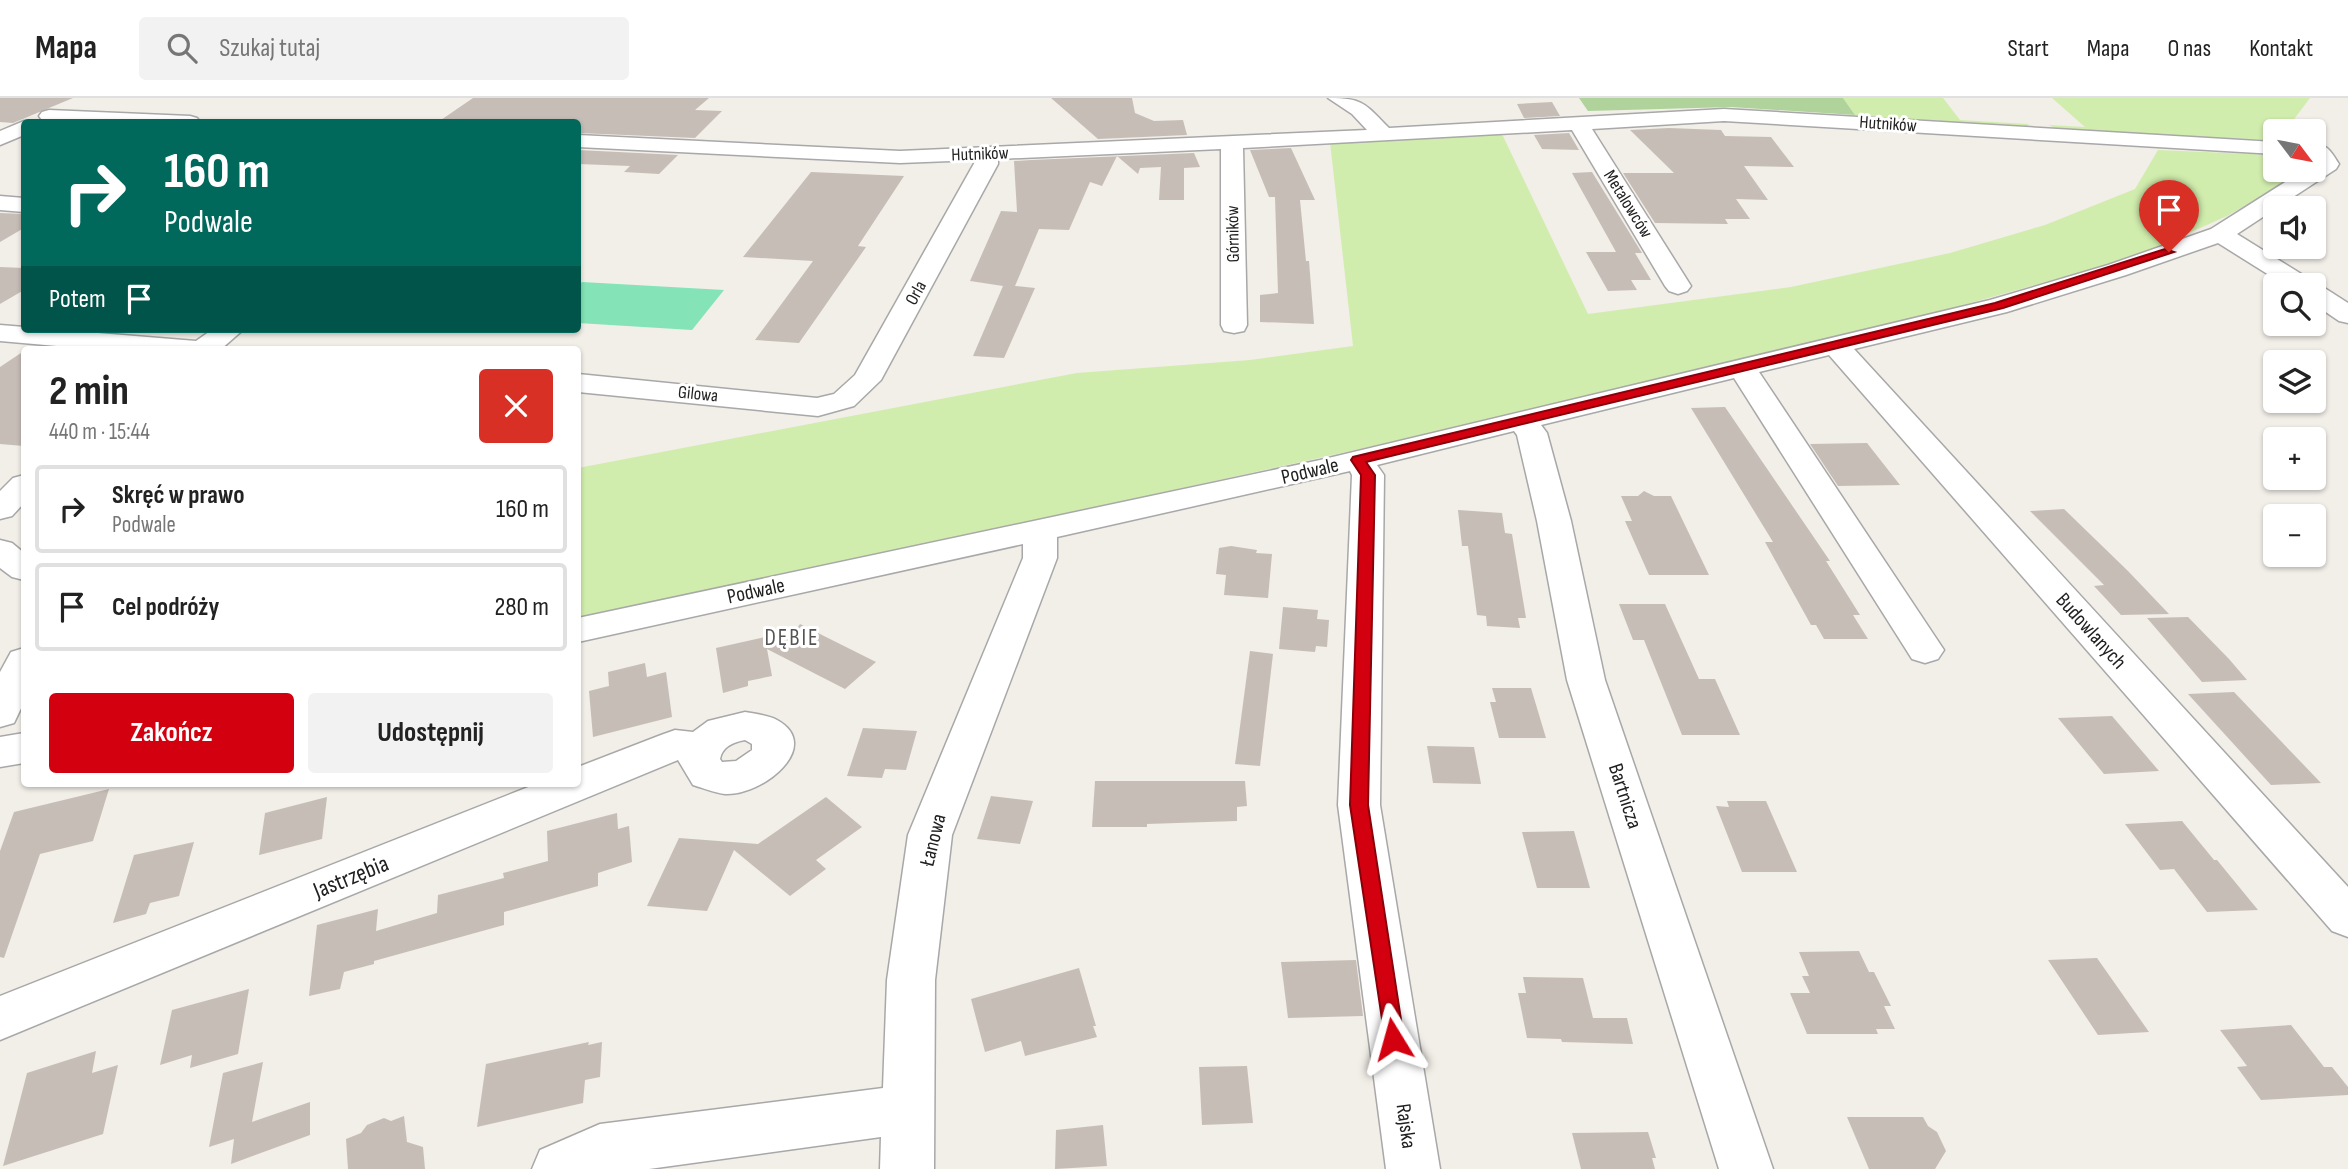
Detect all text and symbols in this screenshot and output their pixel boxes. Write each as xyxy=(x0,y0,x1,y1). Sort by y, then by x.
search box xyxy=(139,17,629,80)
text: Mapa xyxy=(35,28,97,68)
icon: search xyxy=(163,29,201,67)
text: Szukaj tutaj xyxy=(219,33,320,64)
text: Start xyxy=(2008,34,2049,63)
text: Mapa xyxy=(2087,34,2129,63)
text: O nas xyxy=(2167,34,2211,63)
text: Kontakt xyxy=(2249,34,2313,63)
street label: Hutników xyxy=(1859,112,1917,136)
north arrow xyxy=(2263,119,2326,182)
map controls xyxy=(2263,119,2326,567)
text: 160 m xyxy=(164,143,270,202)
street label: Hutników xyxy=(951,143,1009,165)
icon: right xyxy=(49,147,140,238)
street label: Metalowców xyxy=(1599,166,1657,242)
pin xyxy=(2139,180,2199,252)
icon: arrive xyxy=(2150,191,2188,229)
button: sound xyxy=(2263,196,2326,259)
text: Podwale xyxy=(164,203,253,242)
street label: Górników xyxy=(1222,205,1244,263)
button: search xyxy=(2263,273,2326,336)
street label: Orla xyxy=(901,277,931,309)
icon: arrive xyxy=(120,280,158,318)
text: Potem xyxy=(49,284,106,315)
button: layers xyxy=(2263,350,2326,413)
text: 2 min xyxy=(49,366,129,417)
button: close xyxy=(479,369,553,443)
street label: Gilowa xyxy=(677,381,719,407)
text: 440 m · 15:44 xyxy=(49,418,150,446)
button: + xyxy=(2263,427,2326,490)
street label: Podwale xyxy=(1279,452,1341,490)
text: Skręć w prawo xyxy=(112,480,245,511)
icon: right xyxy=(53,490,91,528)
text: 160 m xyxy=(496,494,549,525)
button: − xyxy=(2263,504,2326,567)
text: Podwale xyxy=(112,511,176,539)
street label: Podwale xyxy=(725,573,787,609)
icon: arrive xyxy=(53,588,91,626)
street label: Budowlanych xyxy=(2050,588,2132,674)
text: Cel podróży xyxy=(112,592,219,623)
text: 280 m xyxy=(494,592,549,623)
district label: DĘBIE xyxy=(764,624,820,652)
button: Zakończ xyxy=(49,693,294,773)
button: Udostępnij xyxy=(308,693,553,773)
street label: Bartnicza xyxy=(1603,760,1647,832)
street label: Łanowa xyxy=(914,811,952,870)
street label: Jastrzębia xyxy=(308,849,393,906)
position arrow xyxy=(1356,1002,1430,1076)
street label: Rajska xyxy=(1390,1102,1422,1150)

